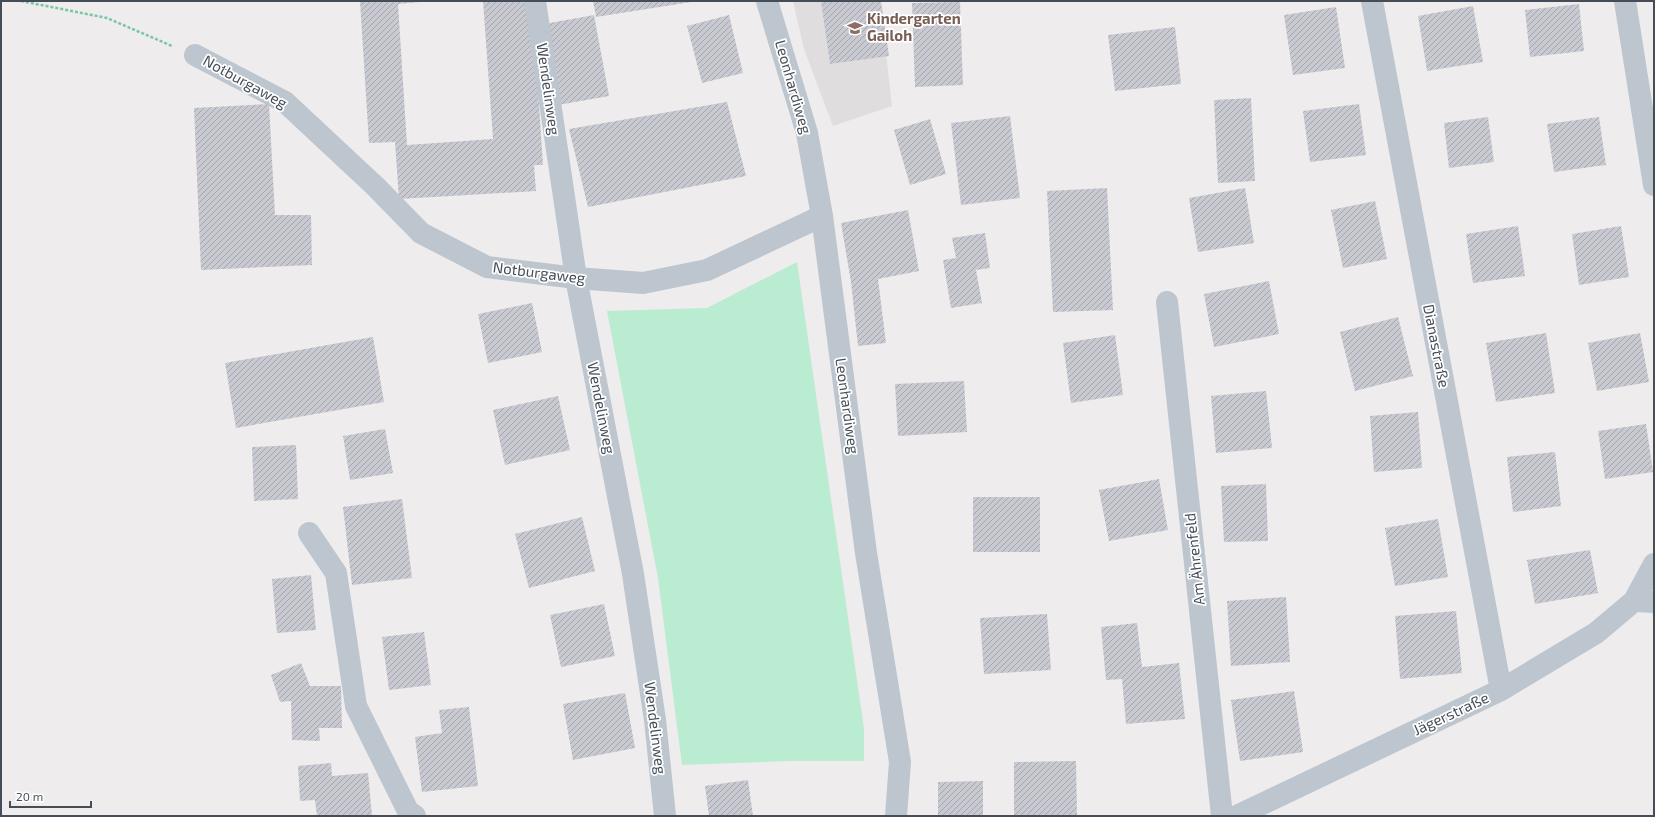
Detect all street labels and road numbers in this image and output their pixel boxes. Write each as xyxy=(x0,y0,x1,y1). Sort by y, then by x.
street label: Leonhardiweg xyxy=(772,38,816,136)
street label: Wendelinweg xyxy=(534,42,564,137)
street label: Notburgaweg xyxy=(200,51,291,112)
street label: Notburgaweg xyxy=(492,257,587,287)
street label: Dianastraße xyxy=(1420,303,1454,389)
street label: Leonhardiweg xyxy=(832,357,864,456)
street label: Wendelinweg xyxy=(584,360,620,456)
street label: Am Ährenfeld xyxy=(1180,512,1208,606)
street label: Wendelinweg xyxy=(641,681,671,776)
street label: Jägerstraße xyxy=(1410,688,1491,738)

